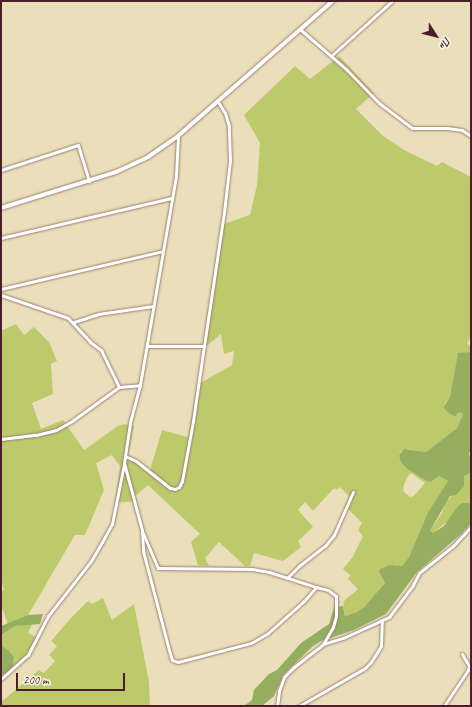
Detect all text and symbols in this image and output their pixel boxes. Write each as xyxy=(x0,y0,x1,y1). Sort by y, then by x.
north arrow xyxy=(416,16,456,56)
text: Пн xyxy=(437,34,455,52)
scale bar xyxy=(18,665,127,691)
text: 200 m xyxy=(23,672,49,688)

